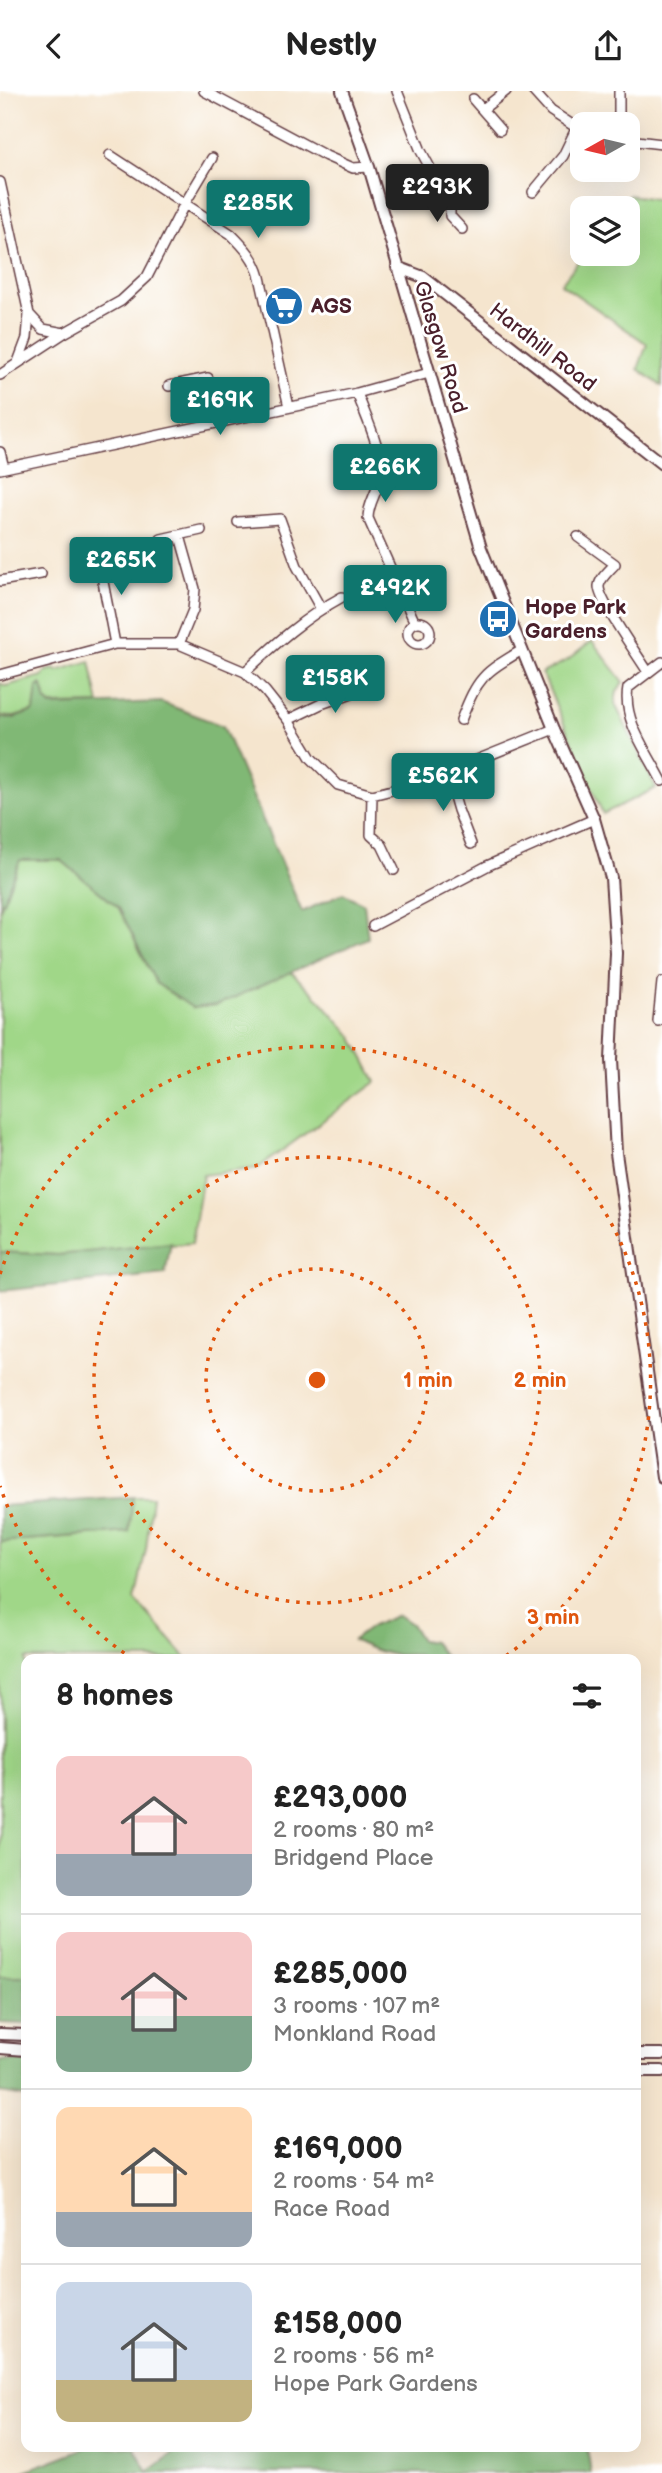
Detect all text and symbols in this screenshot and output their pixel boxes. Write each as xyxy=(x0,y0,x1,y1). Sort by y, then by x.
text: Nestly xyxy=(285,26,377,65)
icon: back xyxy=(35,27,73,65)
icon: share xyxy=(589,27,627,65)
north arrow xyxy=(570,112,640,182)
map controls xyxy=(570,112,640,266)
pin: £293K xyxy=(388,165,486,224)
text: £293K xyxy=(402,173,472,201)
pin: £285K xyxy=(209,181,307,240)
text: £285K xyxy=(223,189,293,217)
button: layers xyxy=(570,196,640,266)
street label: Glasgow Road xyxy=(409,278,473,416)
supermarket icon: AGS xyxy=(263,285,305,327)
place label: AGS xyxy=(310,294,352,319)
street label: Hardhill Road xyxy=(484,298,601,397)
pin: £169K xyxy=(171,377,269,437)
text: £169K xyxy=(186,386,254,414)
pin: £266K xyxy=(336,445,434,504)
text: £266K xyxy=(349,453,421,481)
pin: £265K xyxy=(72,538,170,597)
text: £265K xyxy=(86,546,156,574)
pin: £492K xyxy=(346,566,444,625)
text: £492K xyxy=(360,574,430,602)
place label: Hope Park Gardens xyxy=(525,595,626,644)
bus stop icon: Hope Park Gardens xyxy=(477,598,519,640)
pin: £158K xyxy=(286,655,384,715)
text: £158K xyxy=(302,664,368,692)
pin: £562K xyxy=(394,753,492,813)
text: £562K xyxy=(408,762,478,790)
centre of rings xyxy=(305,1368,329,1392)
text: 1 min xyxy=(403,1368,453,1393)
text: 2 min xyxy=(513,1368,567,1393)
text: 3 min xyxy=(527,1605,579,1630)
icon: filters xyxy=(568,1677,606,1715)
text: 8 homes xyxy=(56,1678,173,1714)
text: £293,000 xyxy=(273,1780,407,1816)
icon: home xyxy=(112,1784,196,1868)
text: 2 rooms · 80 m² xyxy=(273,1816,434,1844)
text: Bridgend Place xyxy=(273,1844,433,1872)
text: £285,000 xyxy=(273,1956,408,1992)
icon: home xyxy=(112,1960,196,2044)
text: 3 rooms · 107 m² xyxy=(273,1992,440,2020)
text: Monkland Road xyxy=(273,2020,436,2048)
text: £169,000 xyxy=(273,2131,403,2167)
icon: home xyxy=(112,2135,196,2219)
text: 2 rooms · 54 m² xyxy=(273,2167,435,2195)
text: Race Road xyxy=(273,2195,390,2223)
text: £158,000 xyxy=(273,2306,402,2342)
icon: home xyxy=(112,2310,196,2394)
text: 2 rooms · 56 m² xyxy=(273,2342,435,2370)
text: Hope Park Gardens xyxy=(273,2370,478,2398)

